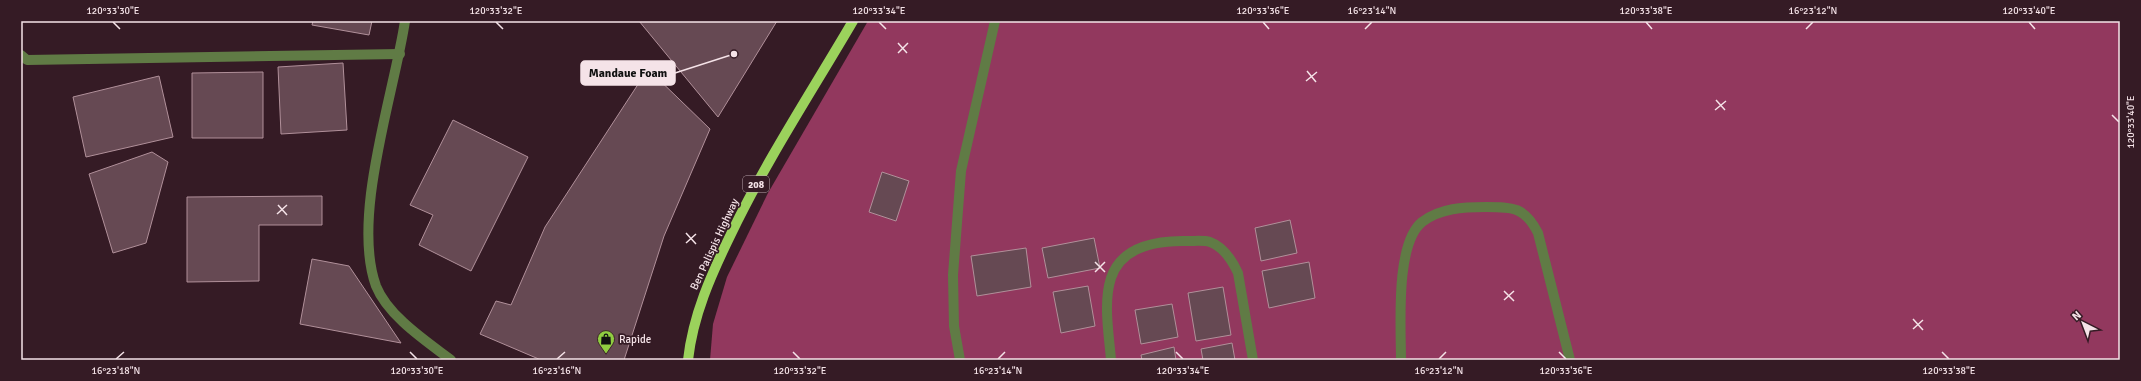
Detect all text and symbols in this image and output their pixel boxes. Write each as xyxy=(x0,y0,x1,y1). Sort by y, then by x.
text: 120°33'30"E xyxy=(86,5,140,17)
text: 120°33'32"E xyxy=(469,5,523,17)
text: 120°33'34"E xyxy=(852,5,906,17)
text: 120°33'36"E xyxy=(1236,5,1290,17)
text: 16°23'14"N xyxy=(1348,5,1396,17)
text: 120°33'38"E xyxy=(1619,5,1673,17)
text: 16°23'12"N xyxy=(1789,5,1837,17)
text: 120°33'40"E xyxy=(2002,5,2056,17)
callout: Mandaue Foam xyxy=(581,61,675,85)
text: Mandaue Foam xyxy=(589,66,668,81)
text: 120°33'40"E xyxy=(2125,95,2137,149)
road number: 208 xyxy=(743,176,769,192)
street label: Ben Palispis Highway xyxy=(688,196,742,292)
north arrow xyxy=(2063,303,2103,343)
text: N xyxy=(2069,309,2084,323)
shop icon: Rapide xyxy=(596,329,616,354)
place label: Rapide xyxy=(619,333,651,346)
text: 16°23'18"N xyxy=(92,365,140,377)
text: 120°33'30"E xyxy=(390,365,444,377)
text: 16°23'16"N xyxy=(533,365,581,377)
text: 120°33'32"E xyxy=(773,365,827,377)
text: 16°23'14"N xyxy=(974,365,1022,377)
text: 120°33'34"E xyxy=(1156,365,1210,377)
text: 16°23'12"N xyxy=(1415,365,1463,377)
text: 120°33'36"E xyxy=(1539,365,1593,377)
text: 120°33'38"E xyxy=(1922,365,1976,377)

